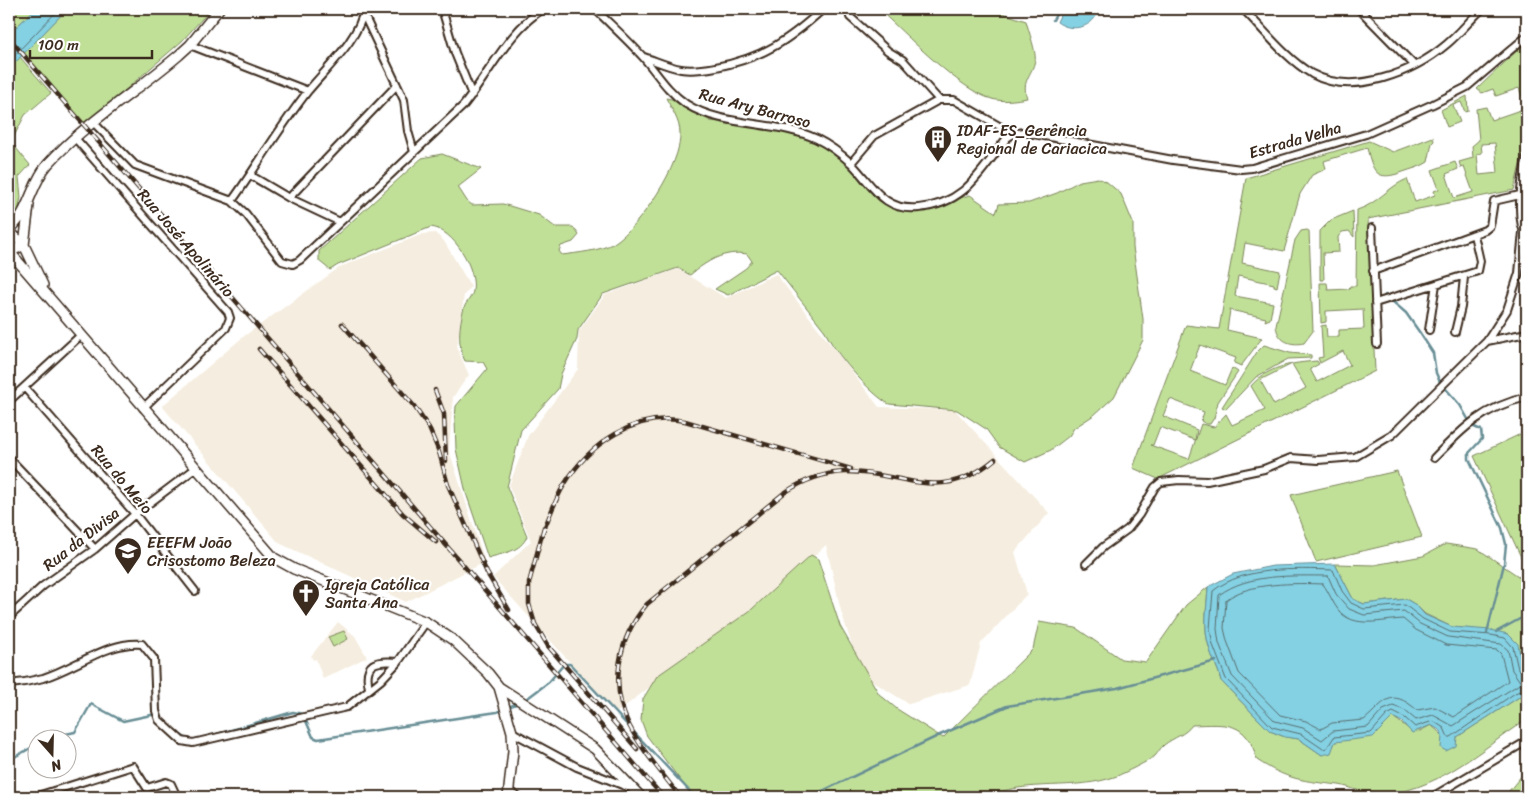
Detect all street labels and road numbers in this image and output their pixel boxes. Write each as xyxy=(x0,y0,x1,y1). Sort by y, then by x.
street label: Rua Ary Barroso xyxy=(696,79,814,137)
street label: Estrada Velha xyxy=(1245,113,1345,167)
street label: Rua José Apolinário xyxy=(130,182,242,304)
street label: Rua do Meio xyxy=(84,437,160,521)
street label: Rua da Divisa xyxy=(36,499,126,579)

